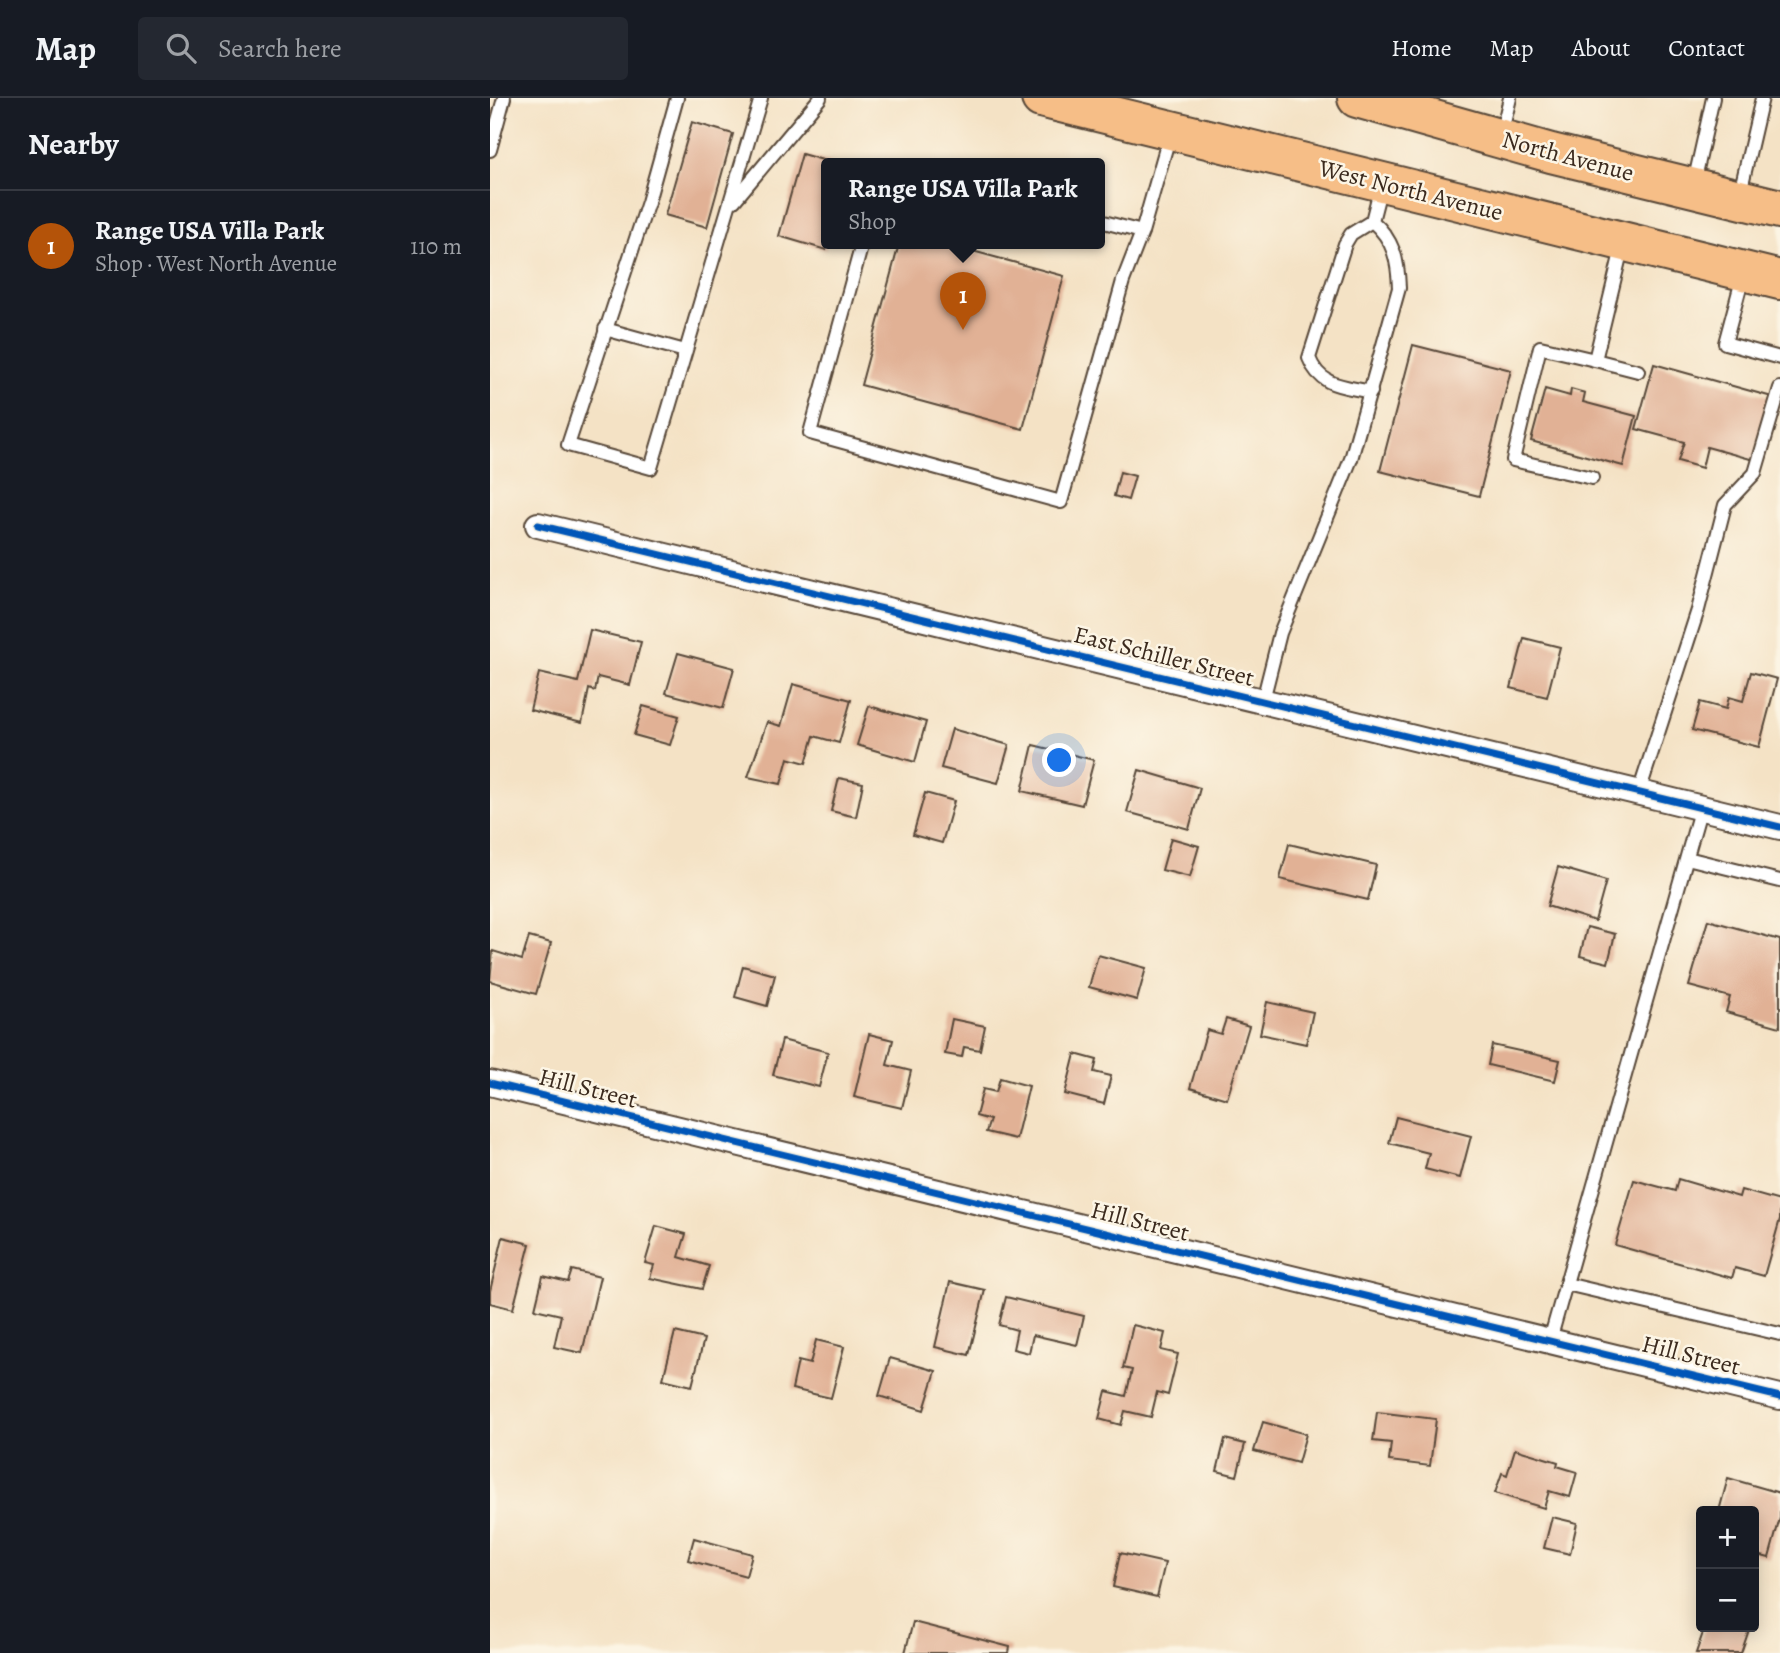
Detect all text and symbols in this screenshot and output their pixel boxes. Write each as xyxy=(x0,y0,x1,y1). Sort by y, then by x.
search box xyxy=(138,17,628,80)
text: Map xyxy=(35,26,96,71)
icon: search xyxy=(162,29,200,67)
text: Search here xyxy=(218,31,342,66)
text: Home xyxy=(1391,32,1452,64)
text: Map xyxy=(1490,32,1534,64)
text: About xyxy=(1572,32,1630,64)
text: Contact xyxy=(1668,32,1745,64)
street label: North Avenue xyxy=(1499,123,1637,189)
text: Nearby xyxy=(28,124,119,164)
street label: West North Avenue xyxy=(1315,151,1506,228)
popup xyxy=(821,158,1105,249)
text: Range USA Villa Park xyxy=(848,171,1078,206)
text: Shop xyxy=(848,206,896,237)
text: Range USA Villa Park xyxy=(95,213,324,248)
text: 1 xyxy=(47,231,55,262)
text: 110 m xyxy=(410,231,462,262)
text: Shop · West North Avenue xyxy=(95,248,337,279)
pin: 1 xyxy=(940,272,986,330)
street label: East Schiller Street xyxy=(1071,618,1258,694)
your location xyxy=(1042,743,1076,777)
street label: Hill Street xyxy=(536,1060,641,1116)
street label: Hill Street xyxy=(1088,1193,1193,1249)
street label: Hill Street xyxy=(1639,1327,1744,1383)
map controls xyxy=(1696,1506,1759,1632)
button: + xyxy=(1696,1506,1759,1569)
button: − xyxy=(1696,1569,1759,1632)

